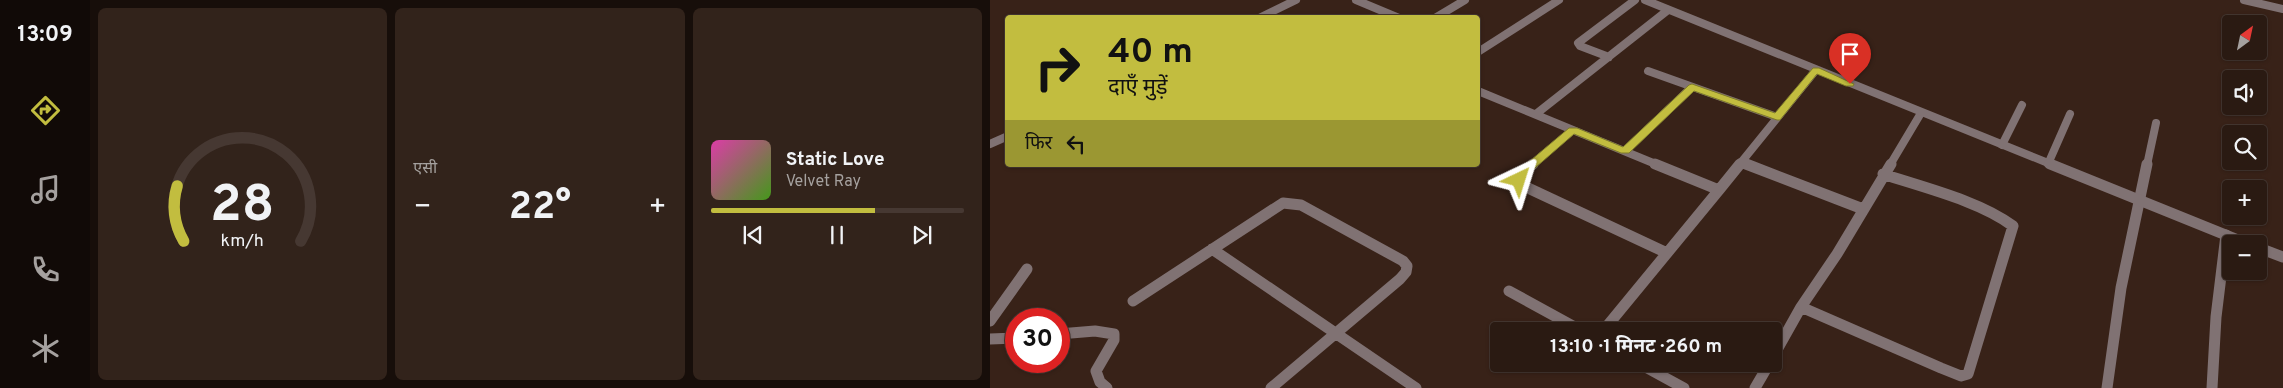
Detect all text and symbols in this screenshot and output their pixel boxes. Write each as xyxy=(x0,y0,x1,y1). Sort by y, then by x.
north arrow xyxy=(2222,15,2268,60)
map controls xyxy=(2222,15,2267,280)
text: 13:09 xyxy=(17,22,73,49)
text: 40 m xyxy=(1108,31,1193,75)
pin xyxy=(1829,33,1871,84)
icon: right xyxy=(1025,35,1090,100)
icon: arrive xyxy=(1836,40,1864,68)
button: sound xyxy=(2222,70,2267,115)
text: दाएँ मुड़ें xyxy=(1108,75,1168,102)
icon: directions xyxy=(28,93,63,128)
button: search xyxy=(2222,125,2267,170)
icon: left xyxy=(1062,130,1090,158)
text: फिर xyxy=(1025,132,1052,156)
text: Static Love xyxy=(786,148,884,172)
position arrow xyxy=(1492,153,1544,205)
text: एसी xyxy=(413,159,437,179)
icon: music xyxy=(28,172,63,207)
text: Velvet Ray xyxy=(786,172,861,192)
text: 28 xyxy=(210,174,275,240)
button: + xyxy=(2222,180,2267,225)
text: 22° xyxy=(509,184,571,233)
text: − xyxy=(413,190,431,226)
text: + xyxy=(649,190,667,226)
icon: previous xyxy=(739,221,767,249)
icon: pause xyxy=(823,221,851,249)
icon: next xyxy=(908,221,936,249)
text: km/h xyxy=(221,230,264,253)
button: − xyxy=(2222,235,2267,280)
icon: phone xyxy=(28,252,63,287)
speed limit sign: 30 xyxy=(1005,308,1070,373)
icon: climate xyxy=(28,331,63,366)
text: 13:10 · 1 मिनट · 260 m xyxy=(1550,335,1722,359)

